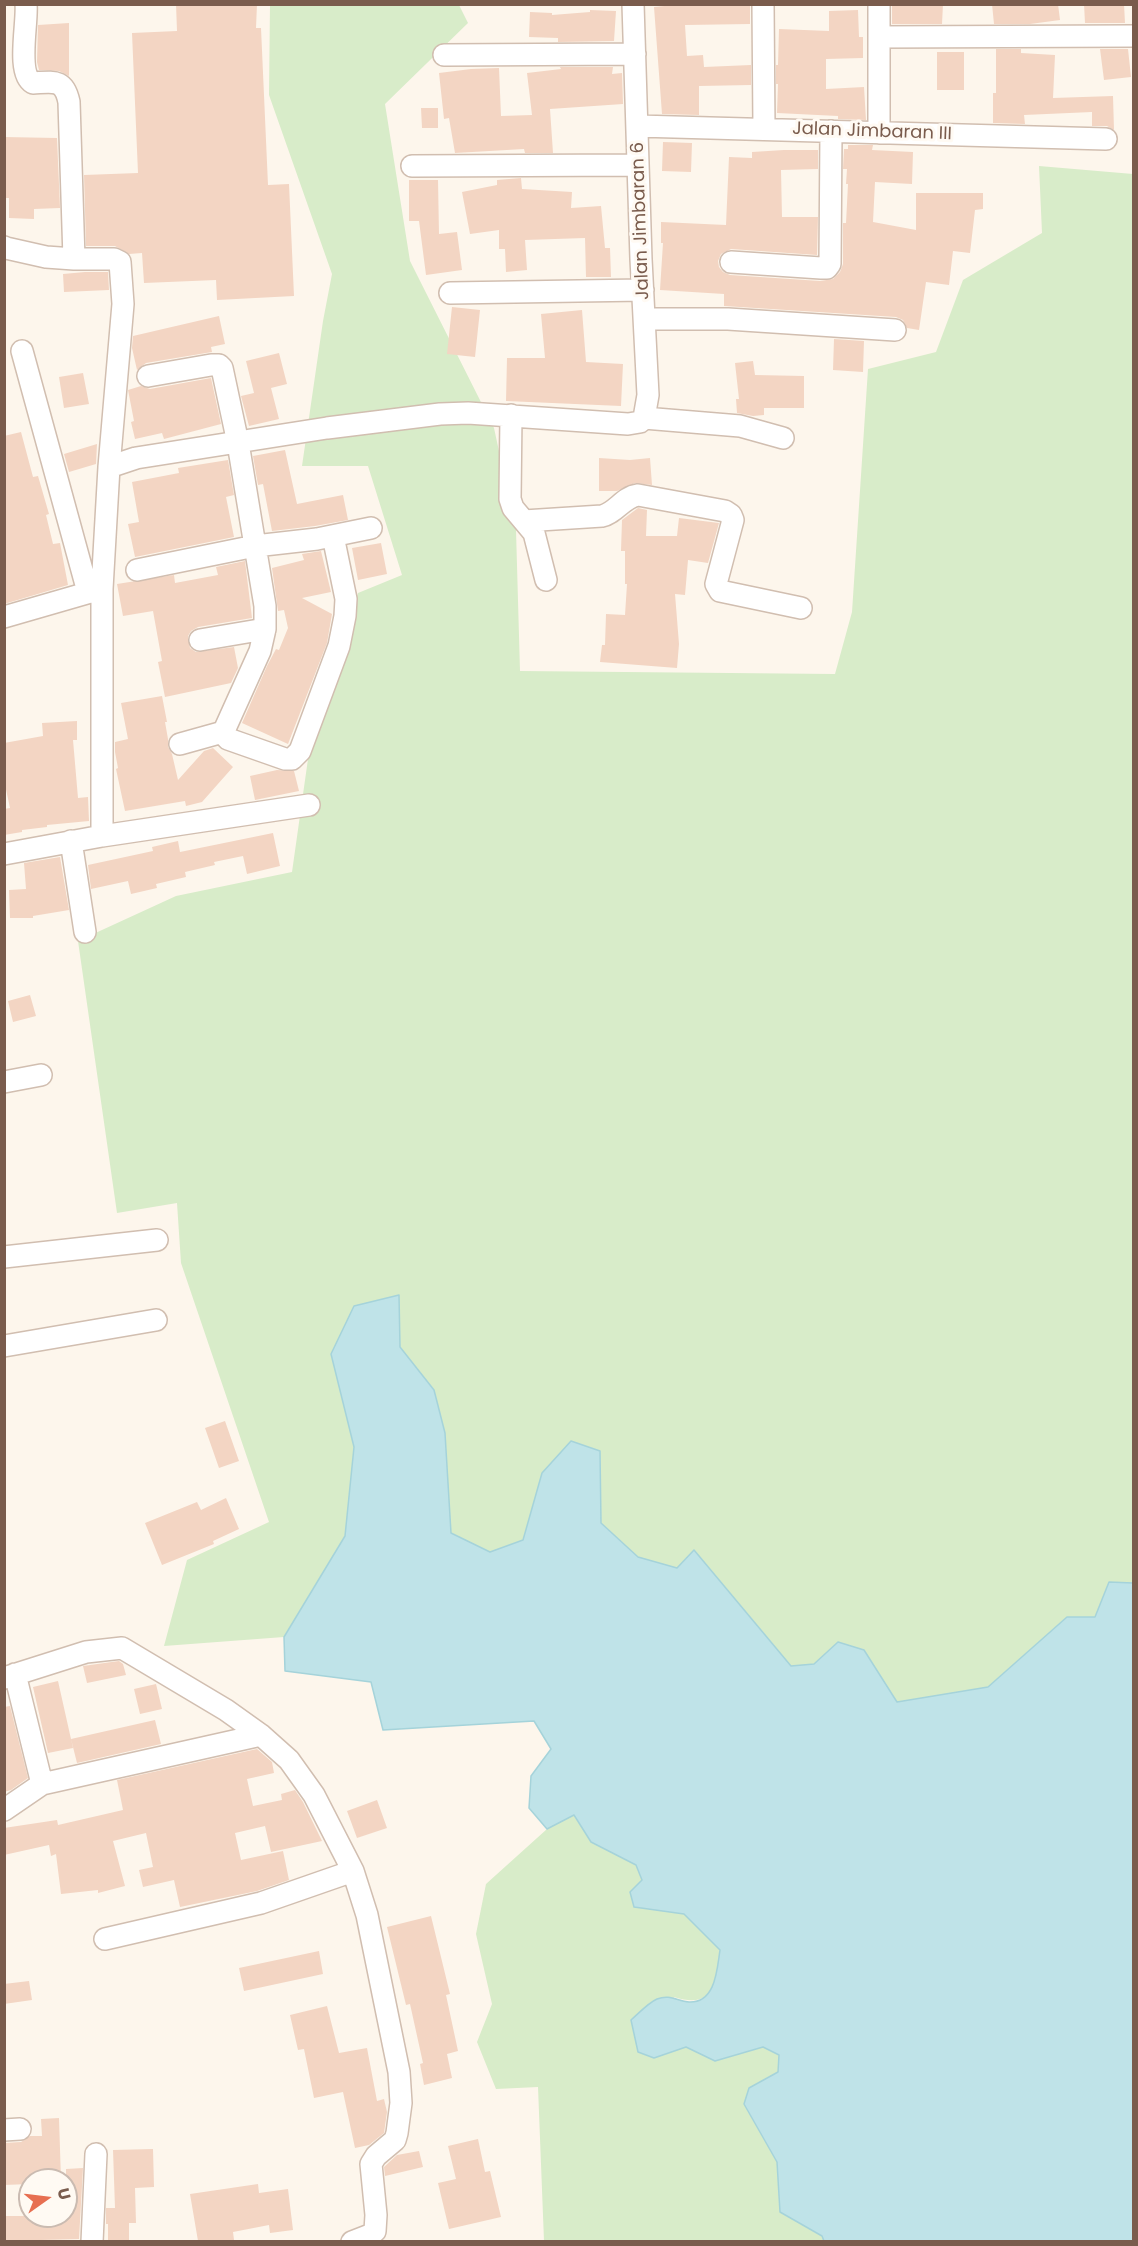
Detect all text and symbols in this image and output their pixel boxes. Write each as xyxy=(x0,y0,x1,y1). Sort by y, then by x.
street label: Jalan Jimbaran III xyxy=(792,118,952,146)
street label: Jalan Jimbaran 6 xyxy=(627,142,655,300)
north arrow xyxy=(18,2168,78,2228)
text: U xyxy=(51,2186,77,2202)

